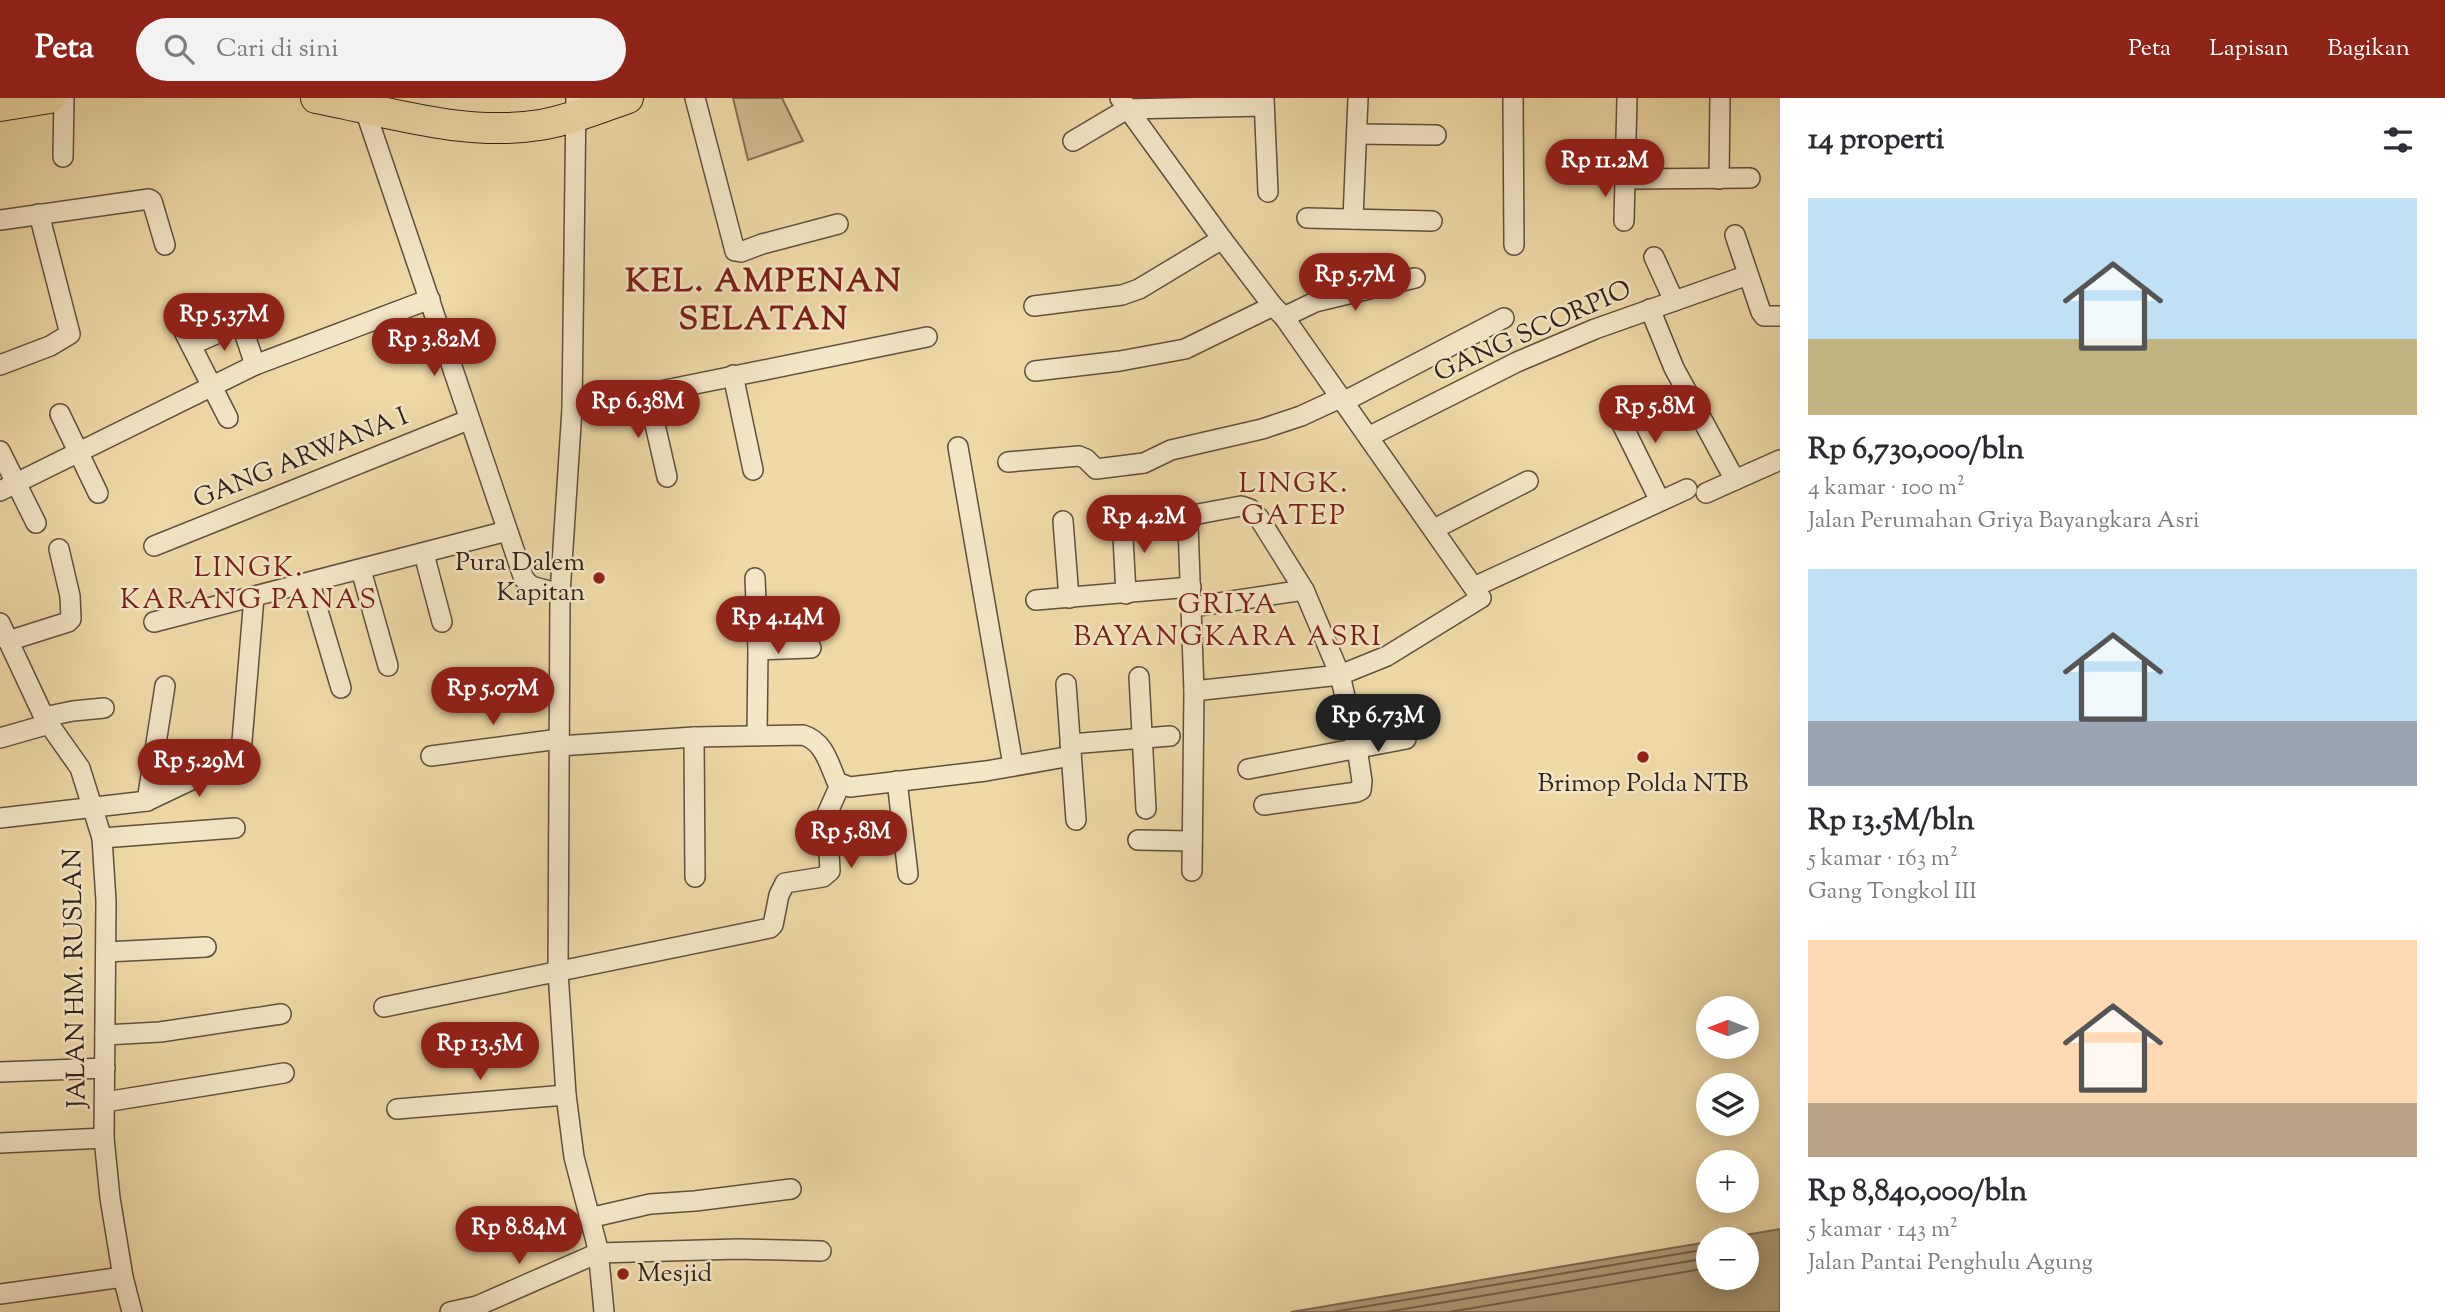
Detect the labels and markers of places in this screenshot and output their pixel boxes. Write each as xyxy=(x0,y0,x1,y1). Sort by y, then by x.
pin: Rp 11.2M xyxy=(1533,140,1677,199)
pin: Rp 5.7M xyxy=(1290,254,1420,313)
pin: Rp 5.37M xyxy=(152,294,296,353)
pin: Rp 3.82M xyxy=(362,318,506,378)
pin: Rp 6.38M xyxy=(566,380,710,440)
pin: Rp 5.8M xyxy=(1590,386,1720,445)
pin: Rp 4.2M xyxy=(1079,496,1209,555)
place label: Pura Dalem Kapitan xyxy=(455,545,585,612)
marker: Pura Dalem Kapitan xyxy=(591,570,607,586)
pin: Rp 4.14M xyxy=(706,596,850,656)
pin: Rp 5.07M xyxy=(421,668,565,727)
pin: Rp 6.73M xyxy=(1306,694,1450,754)
pin: Rp 5.29M xyxy=(127,740,271,799)
marker: Brimop Polda NTB xyxy=(1635,749,1651,765)
place label: Brimop Polda NTB xyxy=(1538,766,1748,803)
pin: Rp 5.8M xyxy=(786,810,916,870)
pin: Rp 13.5M xyxy=(408,1023,552,1082)
pin: Rp 8.84M xyxy=(447,1206,591,1266)
place label: Mesjid xyxy=(637,1256,712,1293)
marker: Mesjid xyxy=(615,1266,631,1282)

